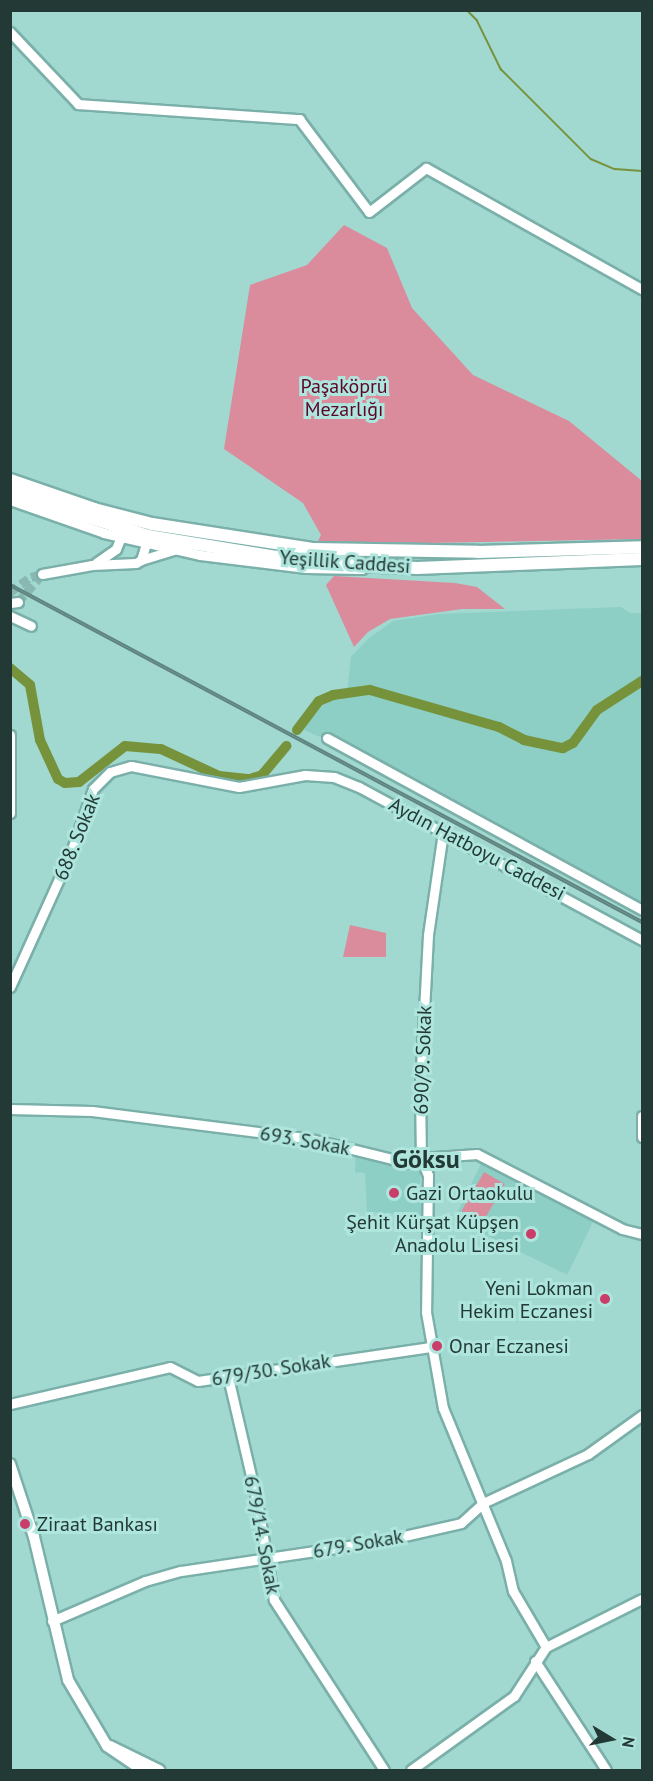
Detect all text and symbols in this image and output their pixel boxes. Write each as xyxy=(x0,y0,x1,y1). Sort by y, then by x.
park label: Paşaköprü Mezarlığı xyxy=(300,374,388,421)
street label: Yeşillik Caddesi xyxy=(278,545,412,579)
street label: 688. Sokak xyxy=(49,790,105,884)
street label: Aydın Hatboyu Caddesi xyxy=(385,792,569,906)
street label: 690/9. Sokak xyxy=(409,1004,437,1116)
street label: 693. Sokak xyxy=(257,1121,353,1161)
district label: Göksu xyxy=(392,1143,460,1175)
place label: Gazi Ortaokulu xyxy=(406,1181,533,1205)
marker: Gazi Ortaokulu xyxy=(387,1186,401,1200)
place label: Şehit Kürşat Küpşen Anadolu Lisesi xyxy=(346,1210,519,1257)
marker: Şehit Kürşat Küpşen Anadolu Lisesi xyxy=(524,1227,538,1241)
place label: Yeni Lokman Hekim Eczanesi xyxy=(460,1276,593,1323)
marker: Yeni Lokman Hekim Eczanesi xyxy=(598,1292,612,1306)
place label: Onar Eczanesi xyxy=(449,1334,569,1358)
marker: Onar Eczanesi xyxy=(430,1339,444,1353)
street label: 679/30. Sokak xyxy=(209,1349,333,1391)
street label: 679/14. Sokak xyxy=(239,1473,285,1597)
place label: Ziraat Bankası xyxy=(37,1512,158,1536)
marker: Ziraat Bankası xyxy=(18,1517,32,1531)
street label: 679. Sokak xyxy=(310,1524,406,1564)
north arrow xyxy=(581,1709,641,1769)
text: N xyxy=(618,1735,639,1749)

